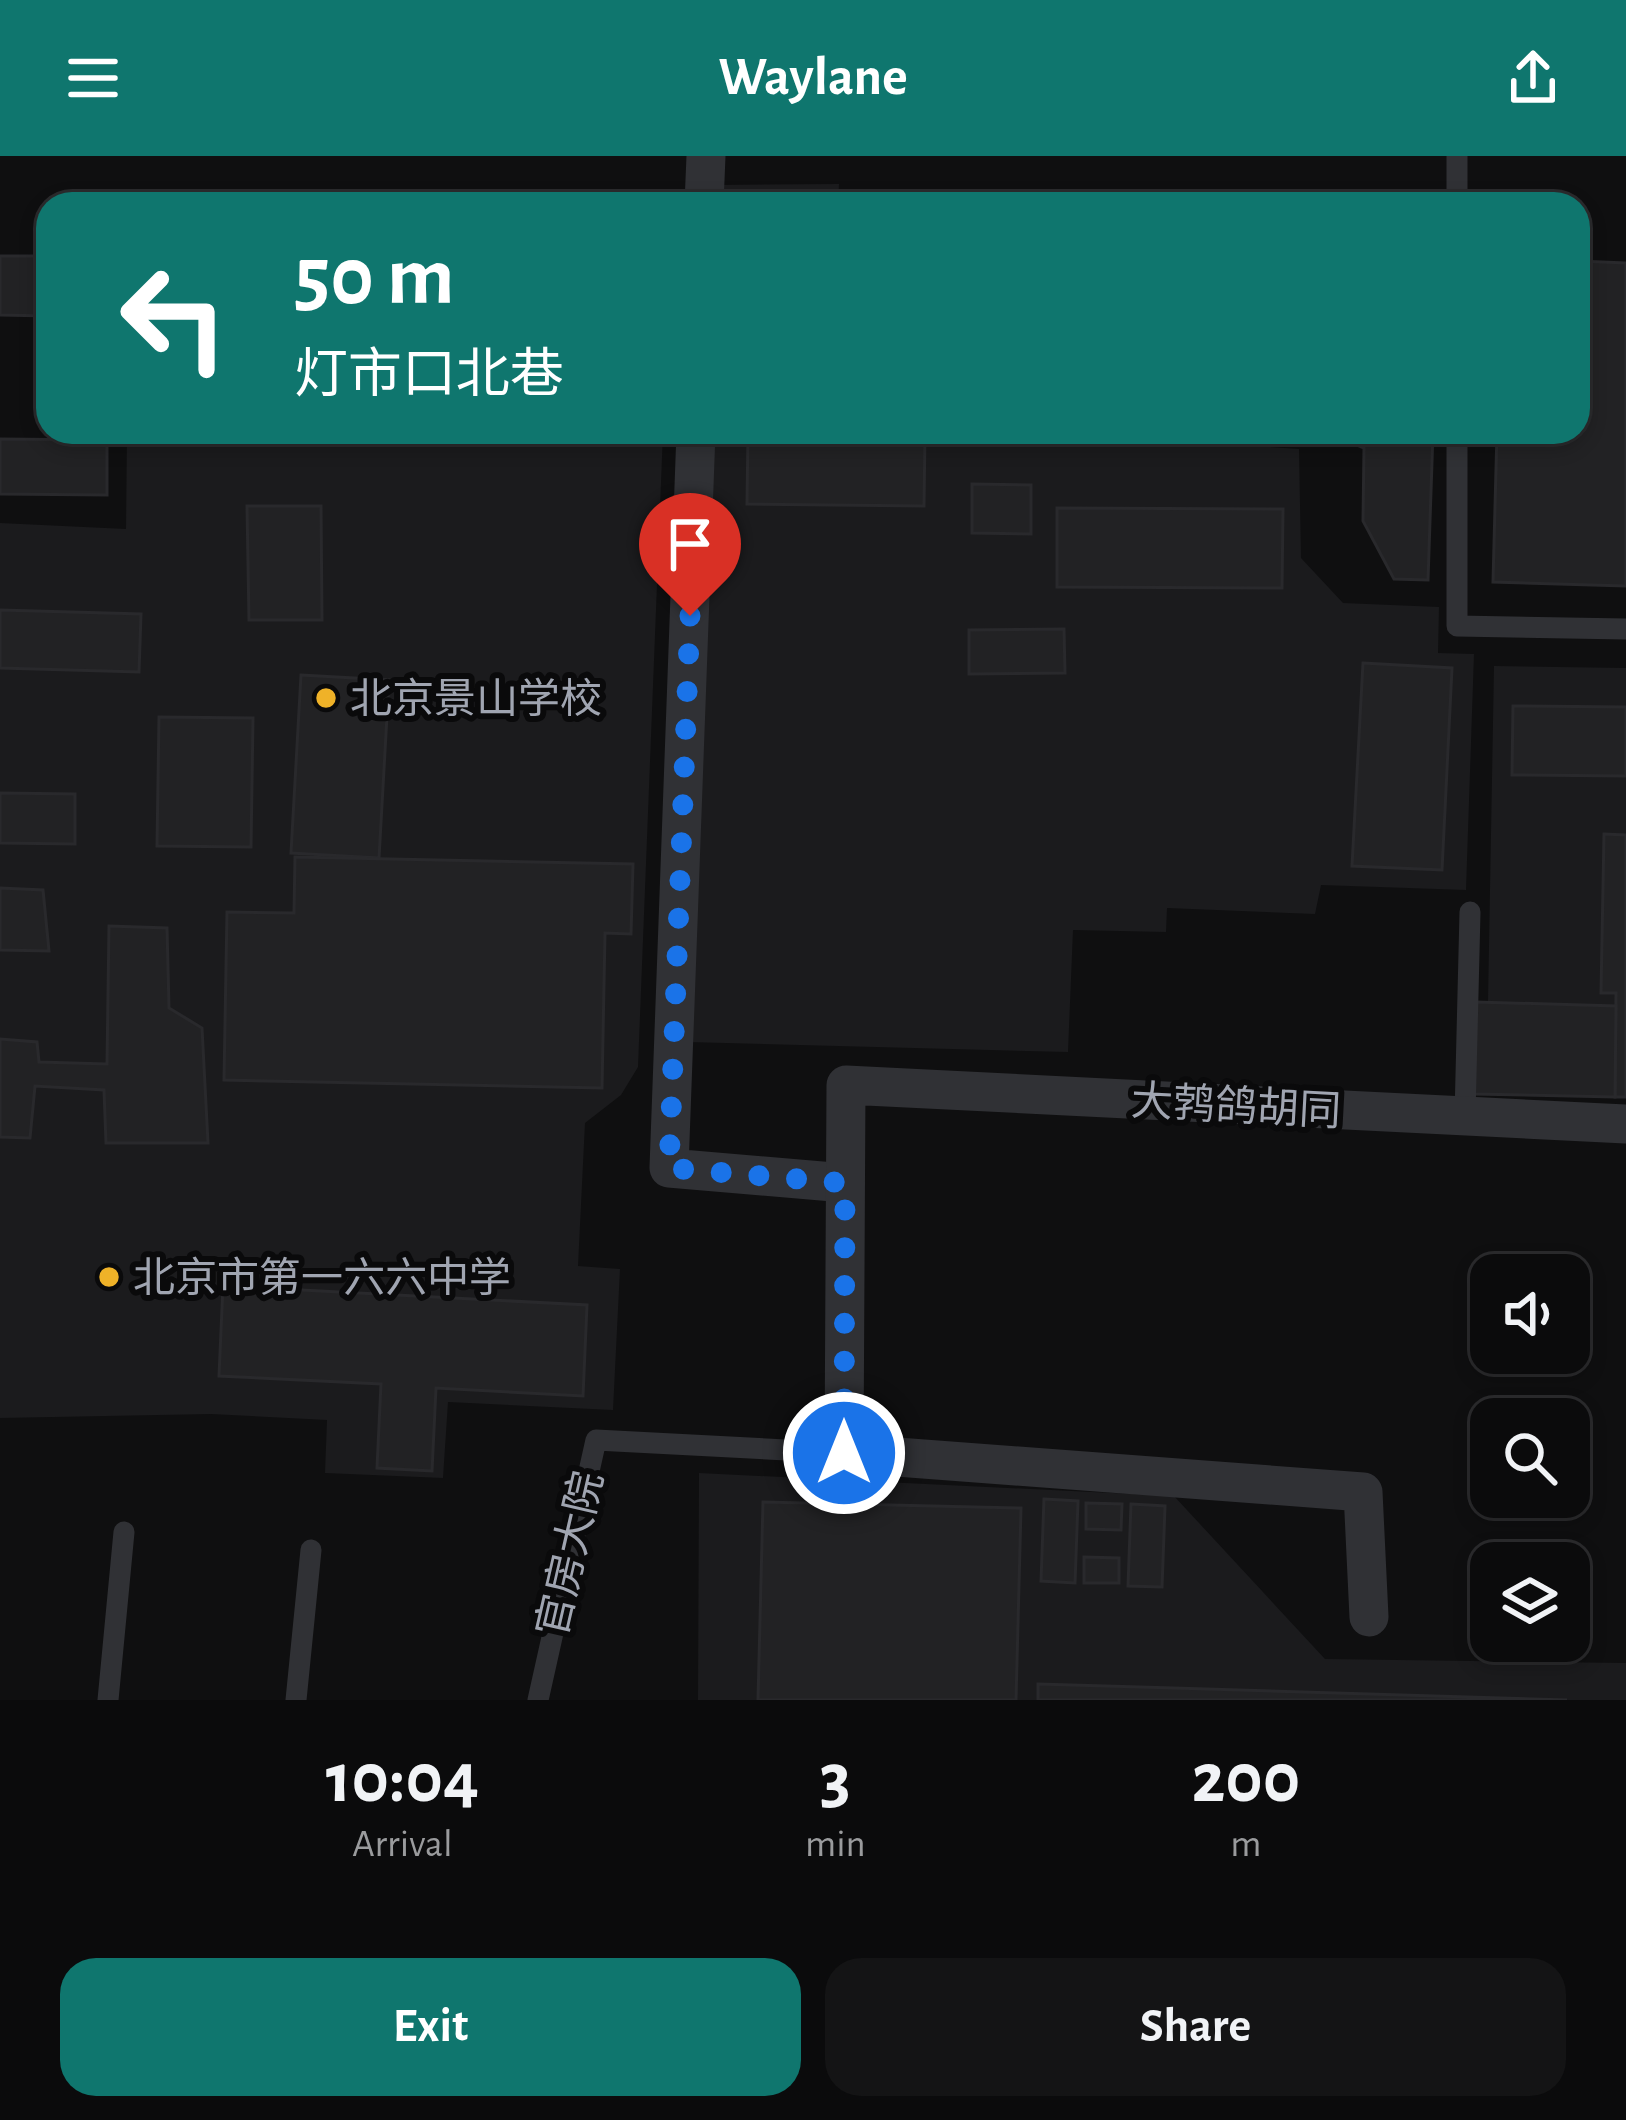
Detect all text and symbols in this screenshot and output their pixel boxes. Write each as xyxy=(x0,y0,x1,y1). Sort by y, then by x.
icon: menu xyxy=(60,45,126,111)
icon: share xyxy=(1500,45,1566,111)
text: Waylane xyxy=(718,51,908,105)
text: 50 m xyxy=(294,236,455,320)
icon: left xyxy=(96,240,252,396)
text: 灯市口北巷 xyxy=(294,349,564,403)
pin xyxy=(639,493,741,616)
icon: arrive xyxy=(657,511,723,577)
place label: 北京景山学校 xyxy=(350,677,602,721)
marker: 北京景山学校 xyxy=(313,685,339,711)
street label: 大鹁鸽胡同 xyxy=(1130,1079,1342,1133)
map controls xyxy=(1470,1254,1590,1662)
button: sound xyxy=(1470,1254,1590,1374)
place label: 北京市第一六六中学 xyxy=(133,1256,511,1300)
marker: 北京市第一六六中学 xyxy=(96,1264,122,1290)
position arrow xyxy=(781,1390,907,1516)
button: search xyxy=(1470,1398,1590,1518)
street label: 官房大院 xyxy=(530,1467,610,1641)
button: layers xyxy=(1470,1542,1590,1662)
text: 10:04 xyxy=(326,1743,479,1815)
text: 3 xyxy=(820,1743,851,1815)
text: 200 xyxy=(1191,1743,1300,1815)
text: Arrival xyxy=(352,1825,453,1864)
text: min xyxy=(805,1825,866,1864)
text: m xyxy=(1230,1825,1261,1864)
button: Exit xyxy=(60,1958,801,2096)
button: Share xyxy=(825,1958,1566,2096)

